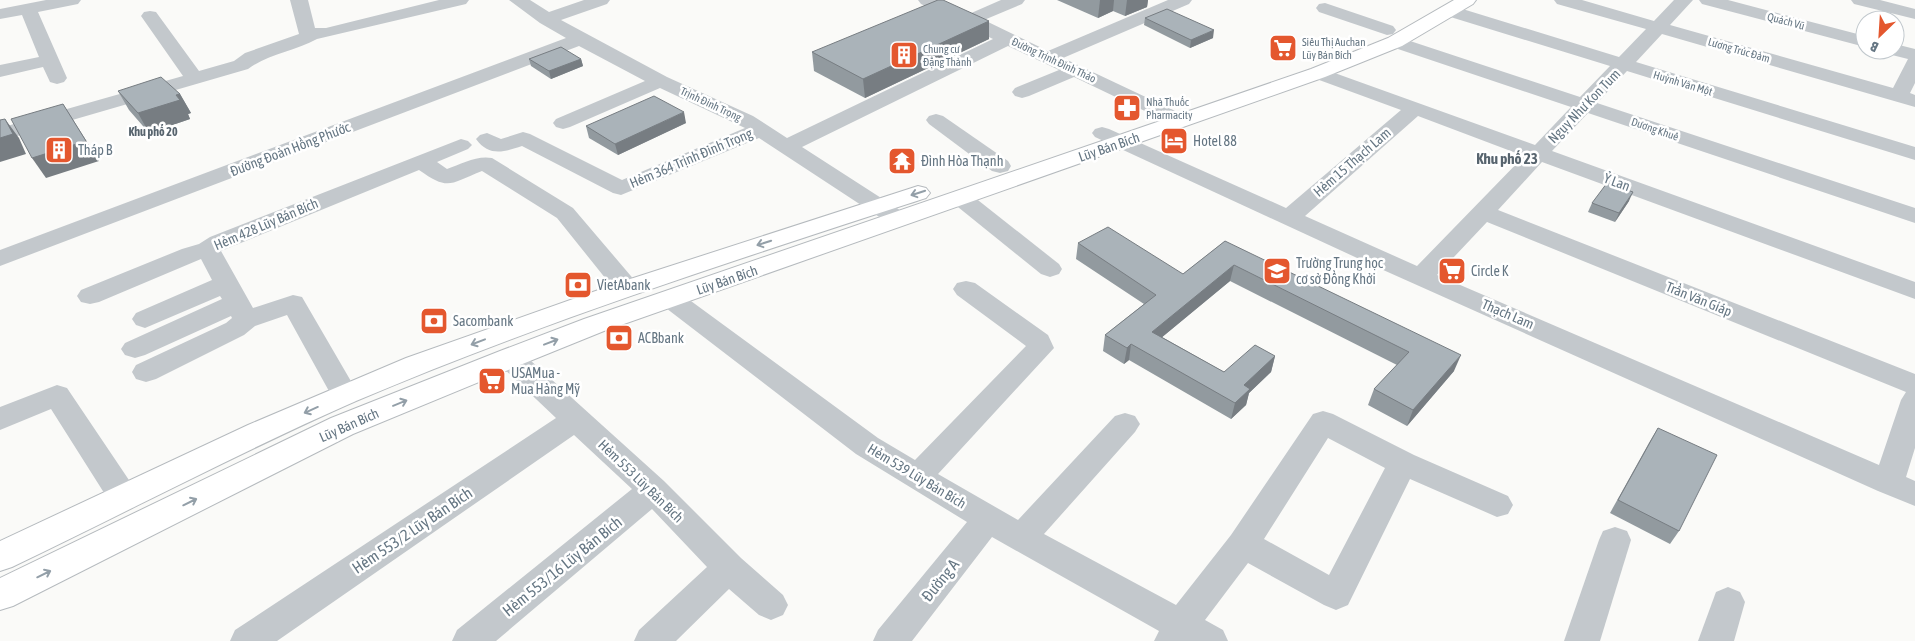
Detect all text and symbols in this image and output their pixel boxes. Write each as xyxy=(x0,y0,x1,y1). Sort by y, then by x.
street label: Quách Vũ xyxy=(1766,10,1806,32)
north arrow xyxy=(1855,10,1905,60)
supermarket icon: Siêu Thị Auchan Lũy Bán Bích xyxy=(1268,33,1298,63)
street label: Đường Trịnh Đình Thảo xyxy=(1010,35,1098,86)
street label: Lương Trúc Đàm xyxy=(1707,35,1771,65)
place label: Siêu Thị Auchan Lũy Bán Bích xyxy=(1302,36,1366,61)
text: B xyxy=(1868,38,1881,55)
building icon: Chung cư Đặng Thành xyxy=(889,40,919,70)
place label: Chung cư Đặng Thành xyxy=(923,43,972,69)
street label: Ngụy Như Kon Tum xyxy=(1545,66,1623,146)
street label: Huỳnh Văn Một xyxy=(1652,68,1714,99)
street label: Trịnh Đình Trọng xyxy=(678,85,744,124)
pharmacy icon: Nhà Thuốc Pharmacity xyxy=(1112,93,1142,123)
place label: Nhà Thuốc Pharmacity xyxy=(1146,96,1193,121)
street label: Dương Khuê xyxy=(1630,115,1680,143)
street label: Đường Đoàn Hồng Phước xyxy=(227,118,353,179)
district label: Khu phố 20 xyxy=(128,124,178,139)
street label: Hẻm 15 Thạch Lam xyxy=(1310,124,1394,200)
street label: Hẻm 364 Trịnh Đình Trọng xyxy=(627,125,755,191)
hotel icon: Hotel 88 xyxy=(1159,126,1189,156)
street label: Lũy Bán Bích xyxy=(1076,129,1142,165)
place label: Hotel 88 xyxy=(1193,133,1237,149)
building icon: Tháp B xyxy=(44,135,74,165)
place label: Tháp B xyxy=(78,142,113,158)
temple icon: Đình Hòa Thạnh xyxy=(887,146,917,176)
district label: Khu phố 23 xyxy=(1476,150,1538,167)
place label: Đình Hòa Thạnh xyxy=(921,153,1003,169)
street label: Ỷ Lan xyxy=(1602,169,1633,194)
one-way arrow xyxy=(911,188,927,198)
street label: Hẻm 428 Lũy Bán Bích xyxy=(211,195,321,253)
one-way arrow xyxy=(756,239,772,248)
place label: Trường Trung học cơ sở Đồng Khởi xyxy=(1296,255,1384,287)
school or university icon: Trường Trung học cơ sở Đồng Khởi xyxy=(1262,256,1292,286)
supermarket icon: Circle K xyxy=(1437,256,1467,286)
street label: Lũy Bán Bích xyxy=(694,262,760,298)
place label: Circle K xyxy=(1471,263,1509,279)
bank icon: VietAbank xyxy=(563,270,593,300)
place label: VietAbank xyxy=(597,277,650,293)
street label: Trần Văn Giáp xyxy=(1664,278,1735,320)
street label: Thạch Lam xyxy=(1480,296,1536,332)
bank icon: Sacombank xyxy=(419,306,449,336)
place label: Sacombank xyxy=(453,313,513,329)
bank icon: ACBbank xyxy=(604,323,634,353)
place label: ACBbank xyxy=(638,330,684,346)
one-way arrow xyxy=(543,337,558,346)
one-way arrow xyxy=(471,338,486,347)
place label: USAMua - Mua Hàng Mỹ xyxy=(511,365,580,397)
supermarket icon: USAMua - Mua Hàng Mỹ xyxy=(477,366,507,396)
one-way arrow xyxy=(392,397,407,407)
street label: Lũy Bán Bích xyxy=(317,405,381,445)
one-way arrow xyxy=(304,406,319,415)
street label: Hẻm 553 Lũy Bán Bích xyxy=(595,436,687,526)
street label: Hẻm 539 Lũy Bán Bích xyxy=(865,440,969,512)
street label: Hèm 553/2 Lũy Bán Bích xyxy=(349,483,476,578)
one-way arrow xyxy=(182,497,197,506)
street label: Hèm 553/16 Lũy Bán Bích xyxy=(499,512,626,620)
street label: Đường A xyxy=(918,555,963,605)
one-way arrow xyxy=(36,568,51,578)

